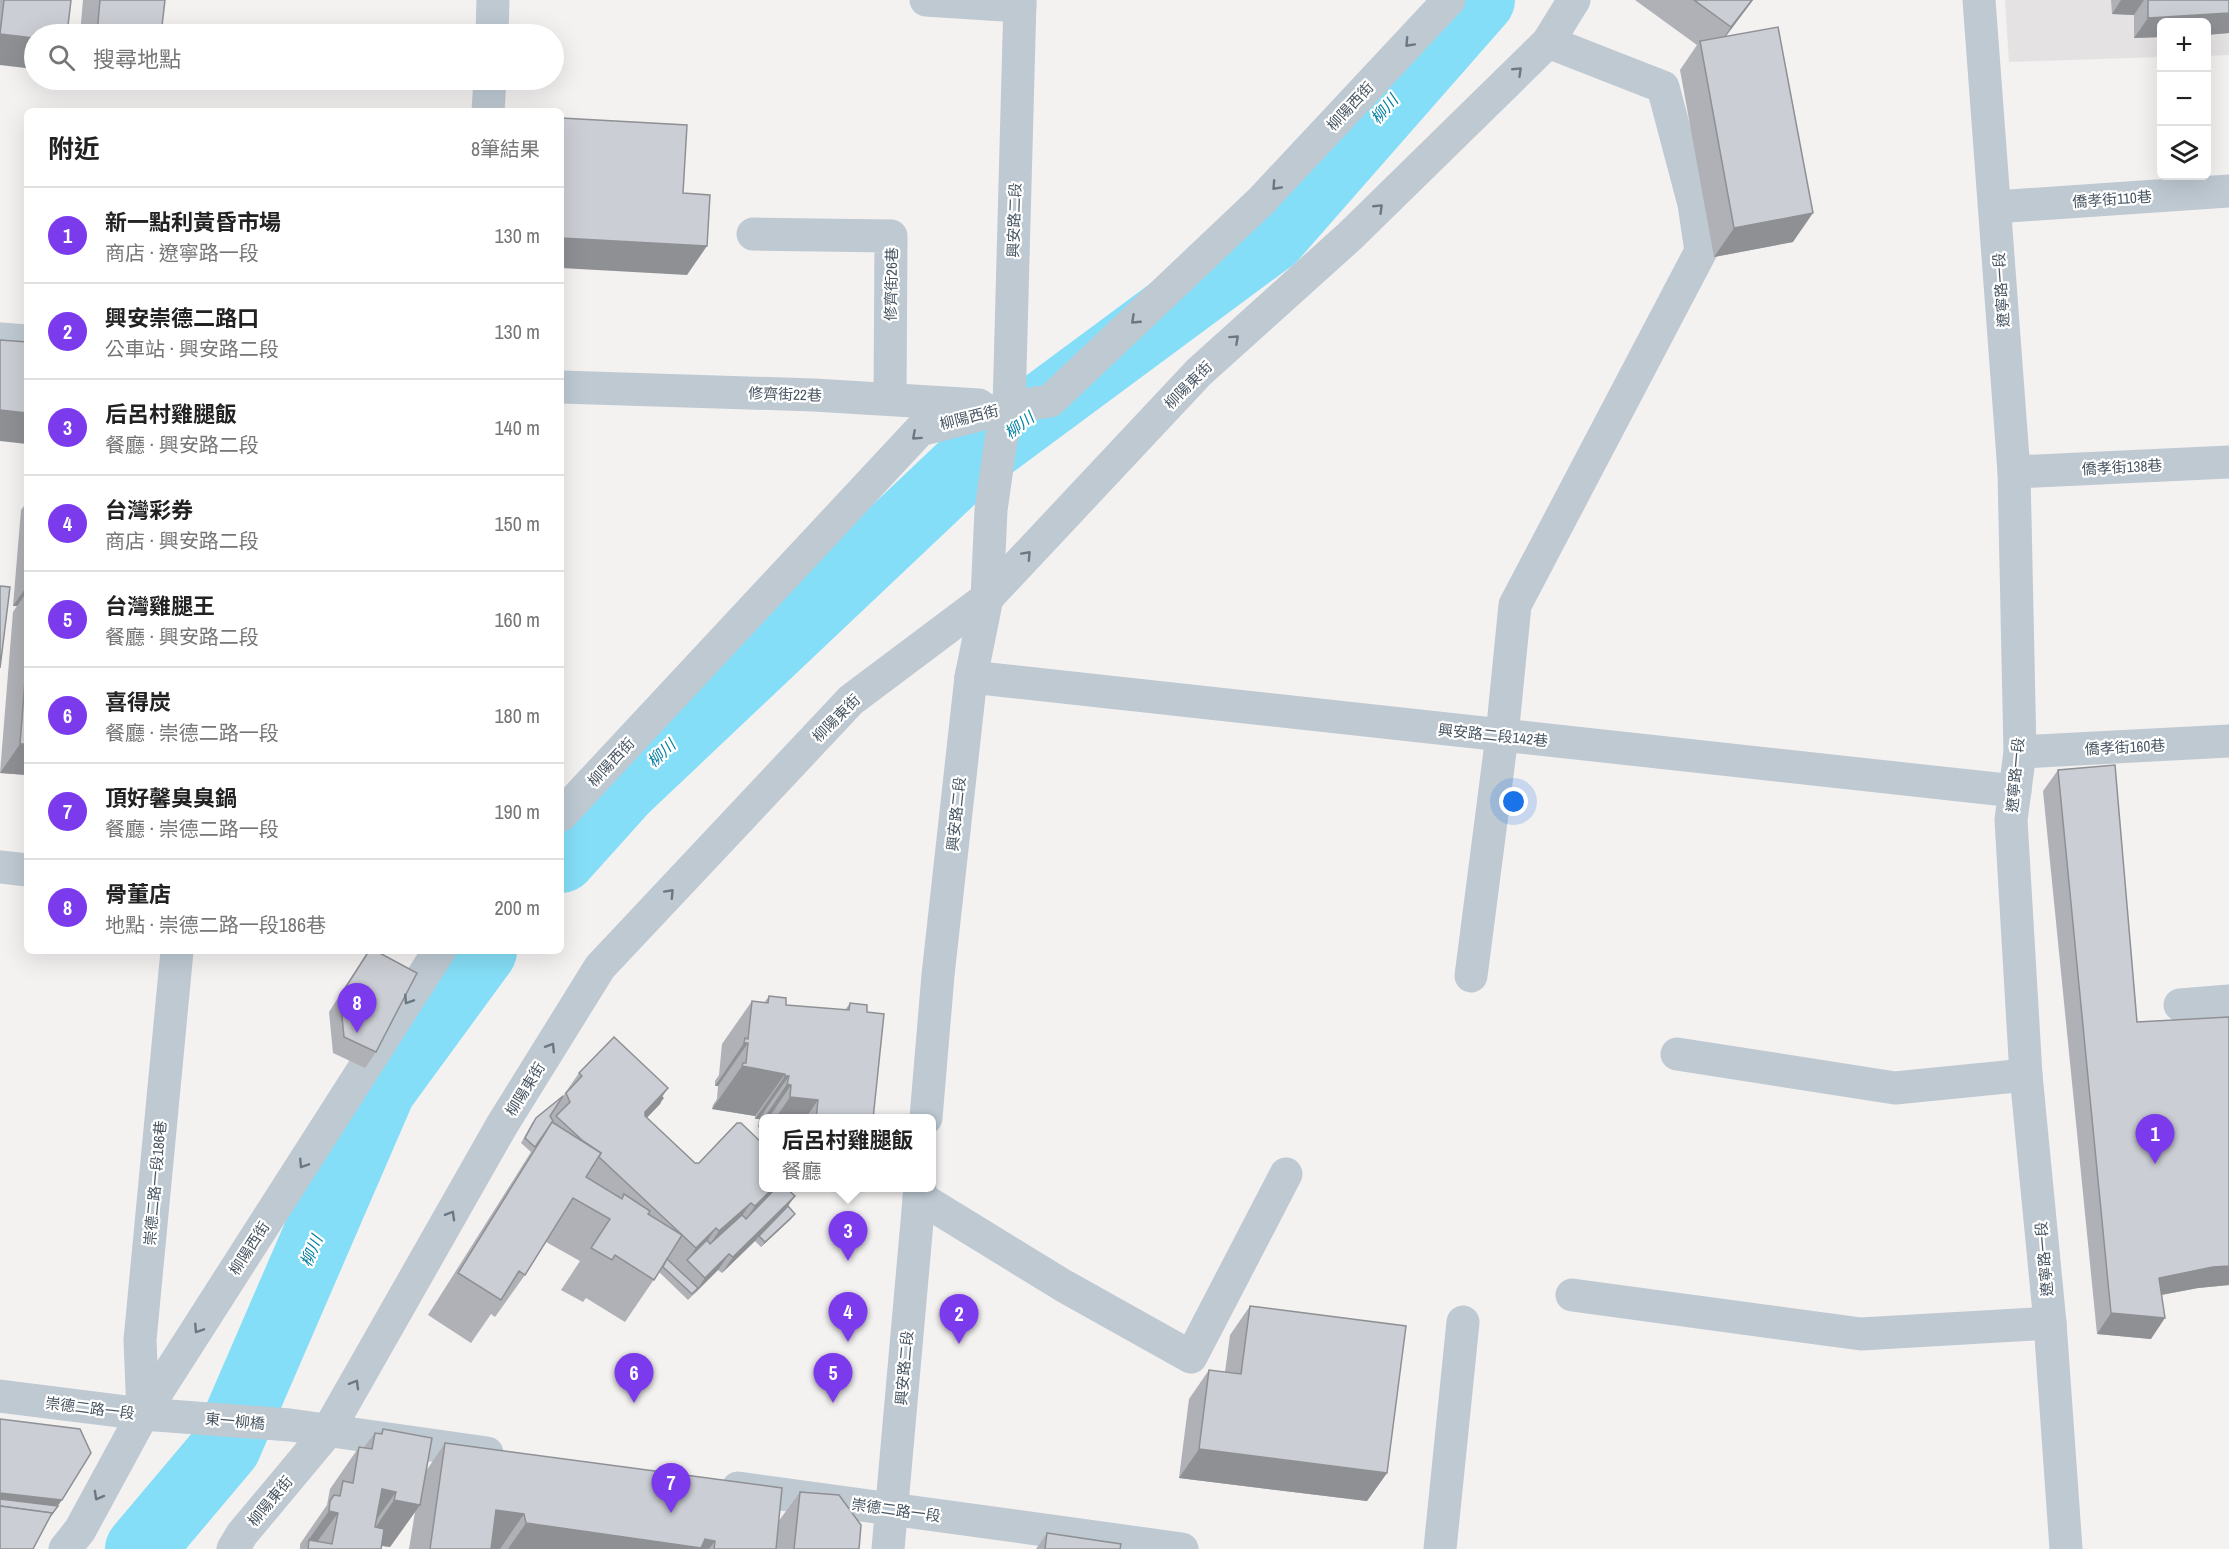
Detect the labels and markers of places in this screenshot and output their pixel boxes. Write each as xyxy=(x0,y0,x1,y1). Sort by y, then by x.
pin: 8 xyxy=(338,984,376,1033)
pin: 1 xyxy=(2136,1114,2174,1164)
pin: 3 xyxy=(828,1212,868,1261)
pin: 4 xyxy=(828,1292,868,1342)
pin: 2 xyxy=(940,1294,978,1344)
pin: 6 xyxy=(614,1354,654,1403)
pin: 5 xyxy=(814,1354,852,1403)
pin: 7 xyxy=(652,1464,690,1513)

